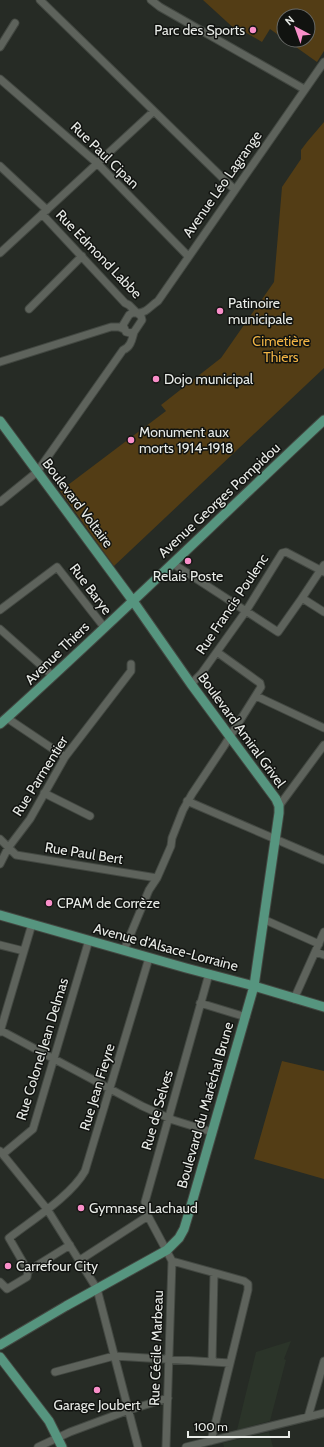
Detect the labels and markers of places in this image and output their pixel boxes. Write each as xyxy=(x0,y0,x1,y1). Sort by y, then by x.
place label: Parc des Sports xyxy=(154,21,245,39)
marker: Parc des Sports xyxy=(248,25,258,35)
place label: Patinoire municipale xyxy=(228,294,293,328)
marker: Patinoire municipale xyxy=(215,306,225,316)
place label: Dojo municipal xyxy=(164,370,254,388)
marker: Dojo municipal xyxy=(151,374,161,384)
place label: Monument aux morts 1914-1918 xyxy=(139,423,234,457)
marker: Monument aux morts 1914-1918 xyxy=(126,435,136,445)
marker: Relais Poste xyxy=(183,556,193,566)
place label: Relais Poste xyxy=(153,567,223,585)
place label: CPAM de Corrèze xyxy=(57,894,160,912)
marker: CPAM de Corrèze xyxy=(44,898,54,908)
place label: Gymnase Lachaud xyxy=(89,1199,198,1217)
marker: Gymnase Lachaud xyxy=(76,1203,86,1213)
place label: Carrefour City xyxy=(16,1257,98,1275)
marker: Carrefour City xyxy=(3,1261,13,1271)
marker: Garage Joubert xyxy=(92,1385,102,1395)
place label: Garage Joubert xyxy=(54,1396,141,1414)

